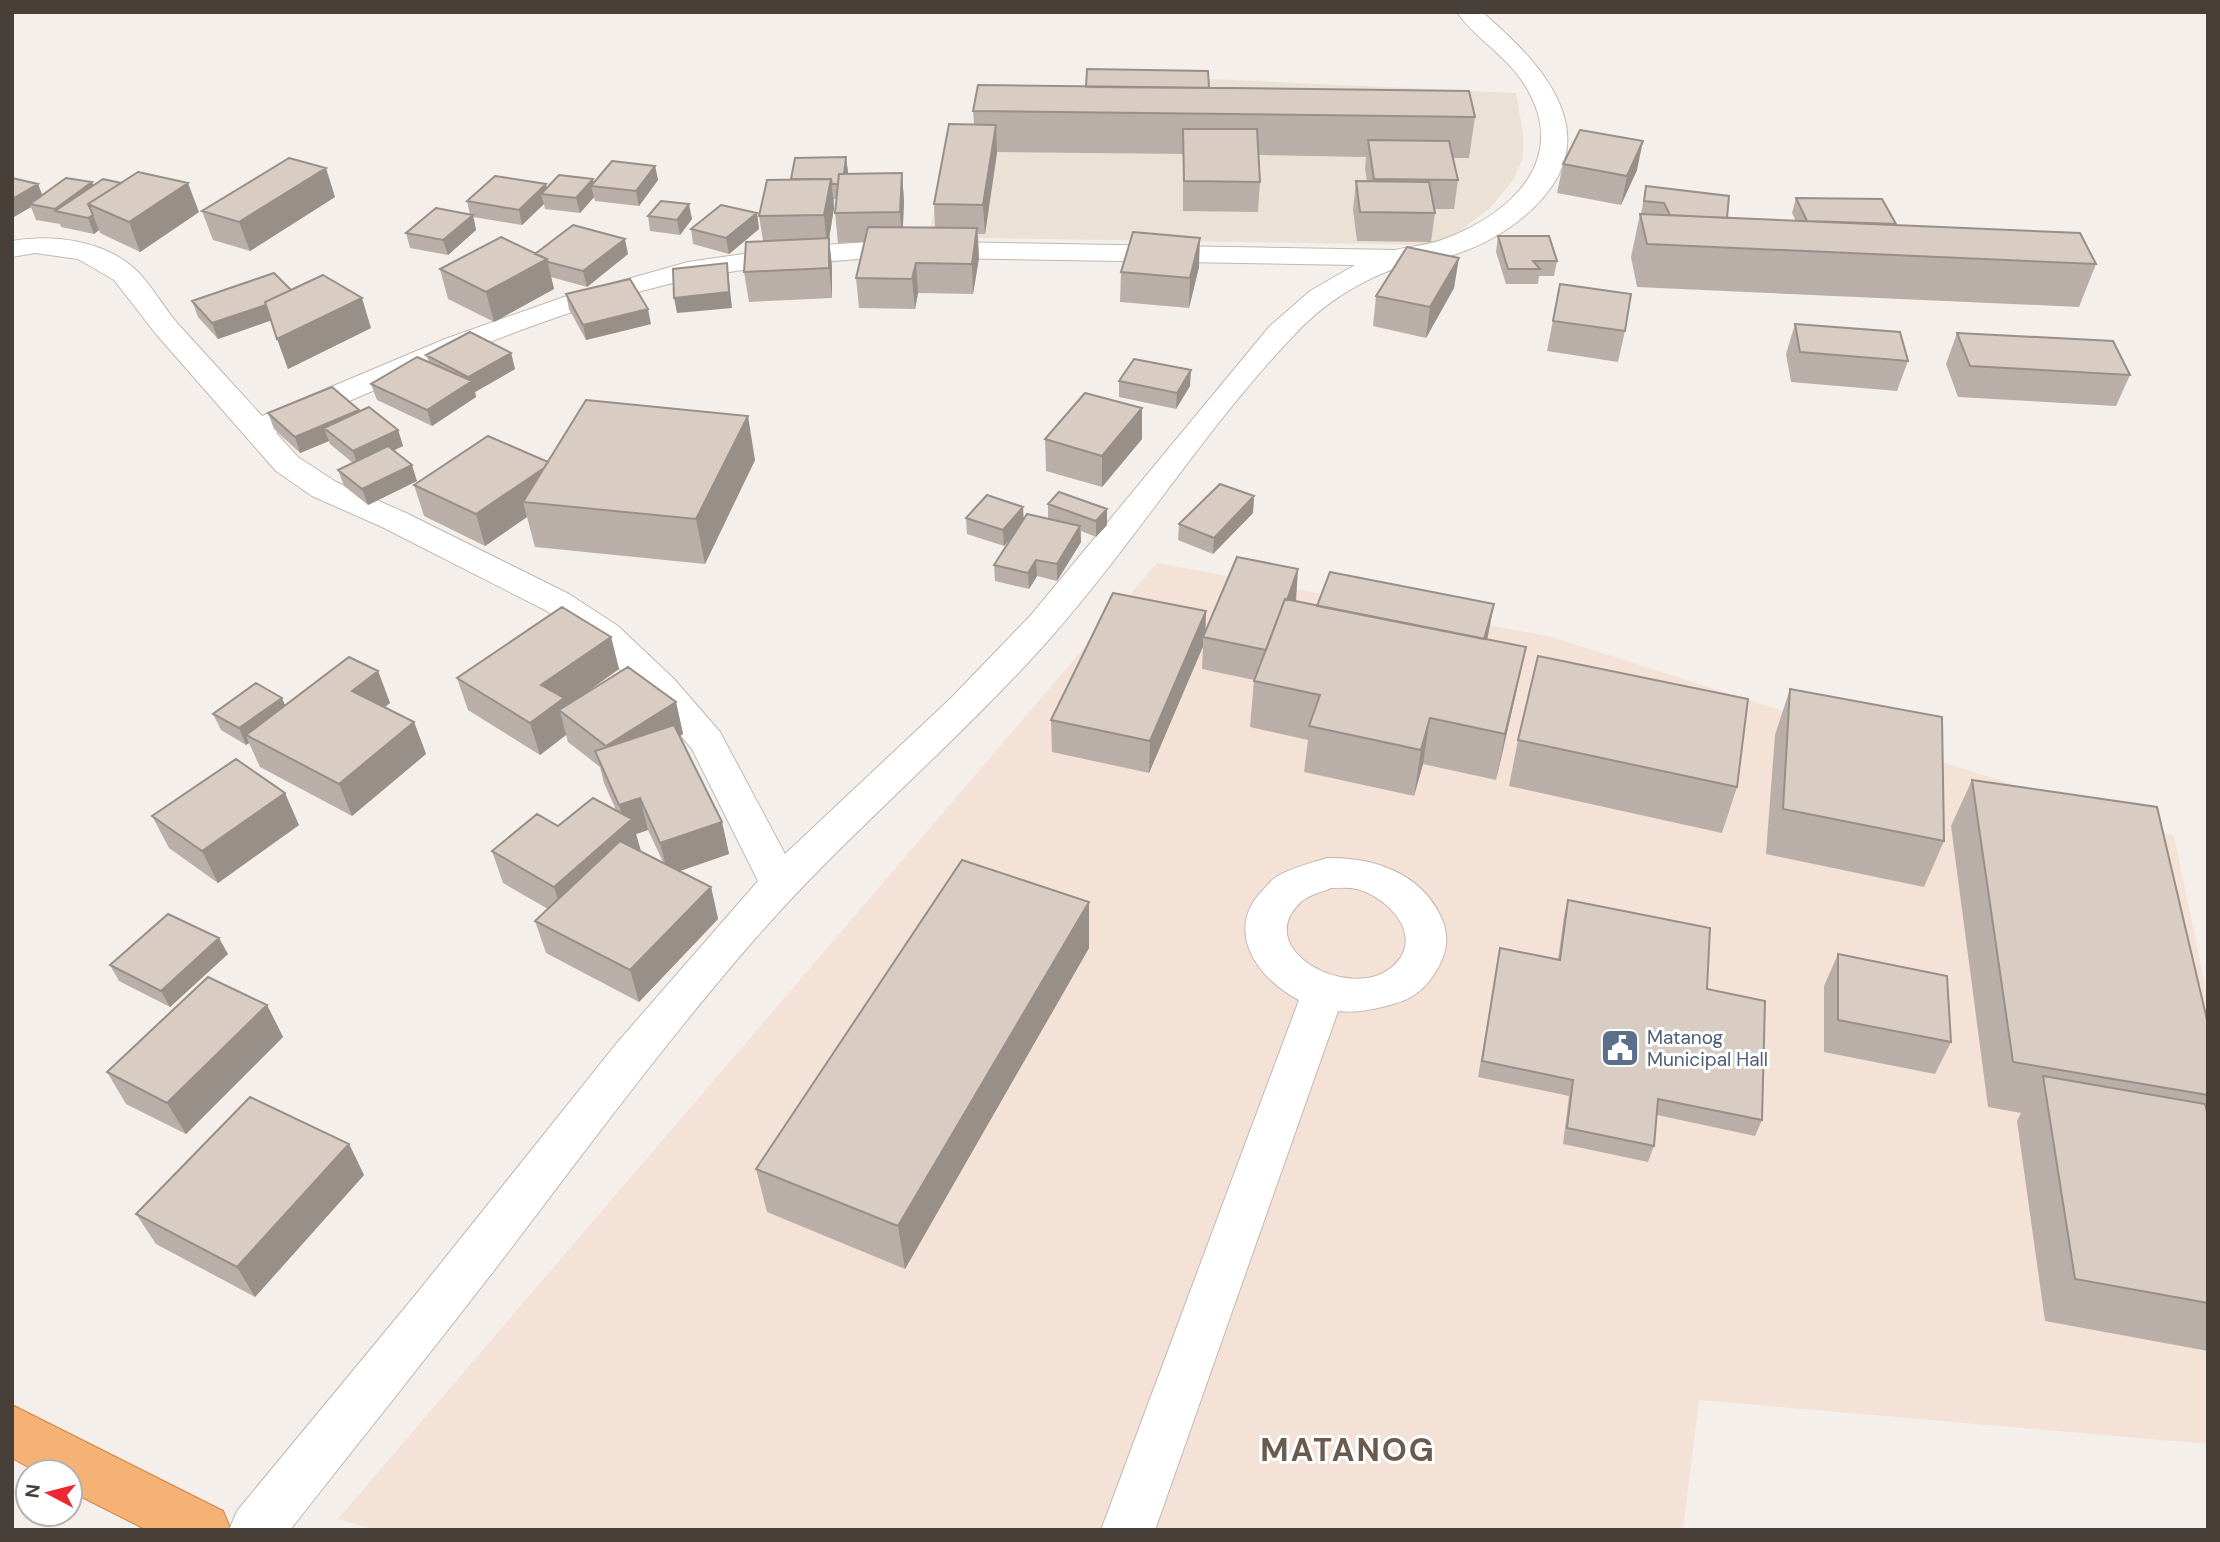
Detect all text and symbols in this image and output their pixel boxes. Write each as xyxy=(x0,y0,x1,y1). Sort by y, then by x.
place label: Matanog Municipal Hall xyxy=(1647,1025,1768,1072)
public building icon: Matanog Municipal Hall xyxy=(1599,1027,1641,1069)
district label: MATANOG xyxy=(1260,1429,1436,1471)
north arrow xyxy=(14,1458,84,1528)
text: N xyxy=(19,1483,46,1499)

